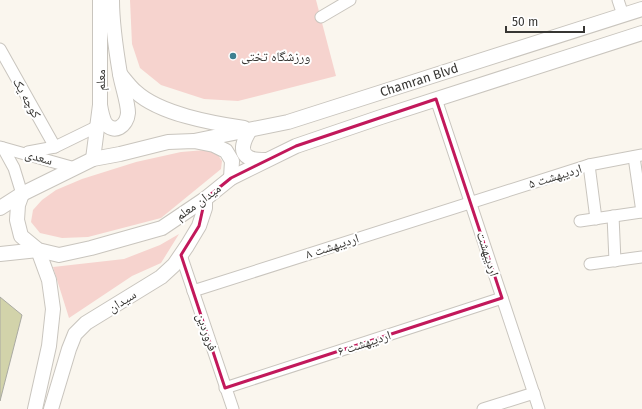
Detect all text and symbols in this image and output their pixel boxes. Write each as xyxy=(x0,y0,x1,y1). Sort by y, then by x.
scale bar xyxy=(506,8,584,34)
text: 50 m xyxy=(512,15,538,29)
place label: ورزشگاه تختی xyxy=(241,49,310,65)
marker: ورزشگاه تختی xyxy=(228,51,238,61)
street label: Chamran Blvd xyxy=(378,60,460,100)
street label: معلم xyxy=(93,69,109,91)
street label: کوچه یک xyxy=(9,75,44,122)
street label: سعدی xyxy=(23,146,55,169)
street label: اردیبهشت ۵ xyxy=(526,161,584,192)
street label: میدان معلم xyxy=(172,181,224,224)
street label: اردیبهشت ۸ xyxy=(303,230,361,263)
street label: اردیبهشت xyxy=(473,230,502,278)
street label: سیدان xyxy=(105,287,139,316)
street label: فروردین xyxy=(193,311,220,353)
street label: اردیبهشت ۶ xyxy=(335,327,393,360)

